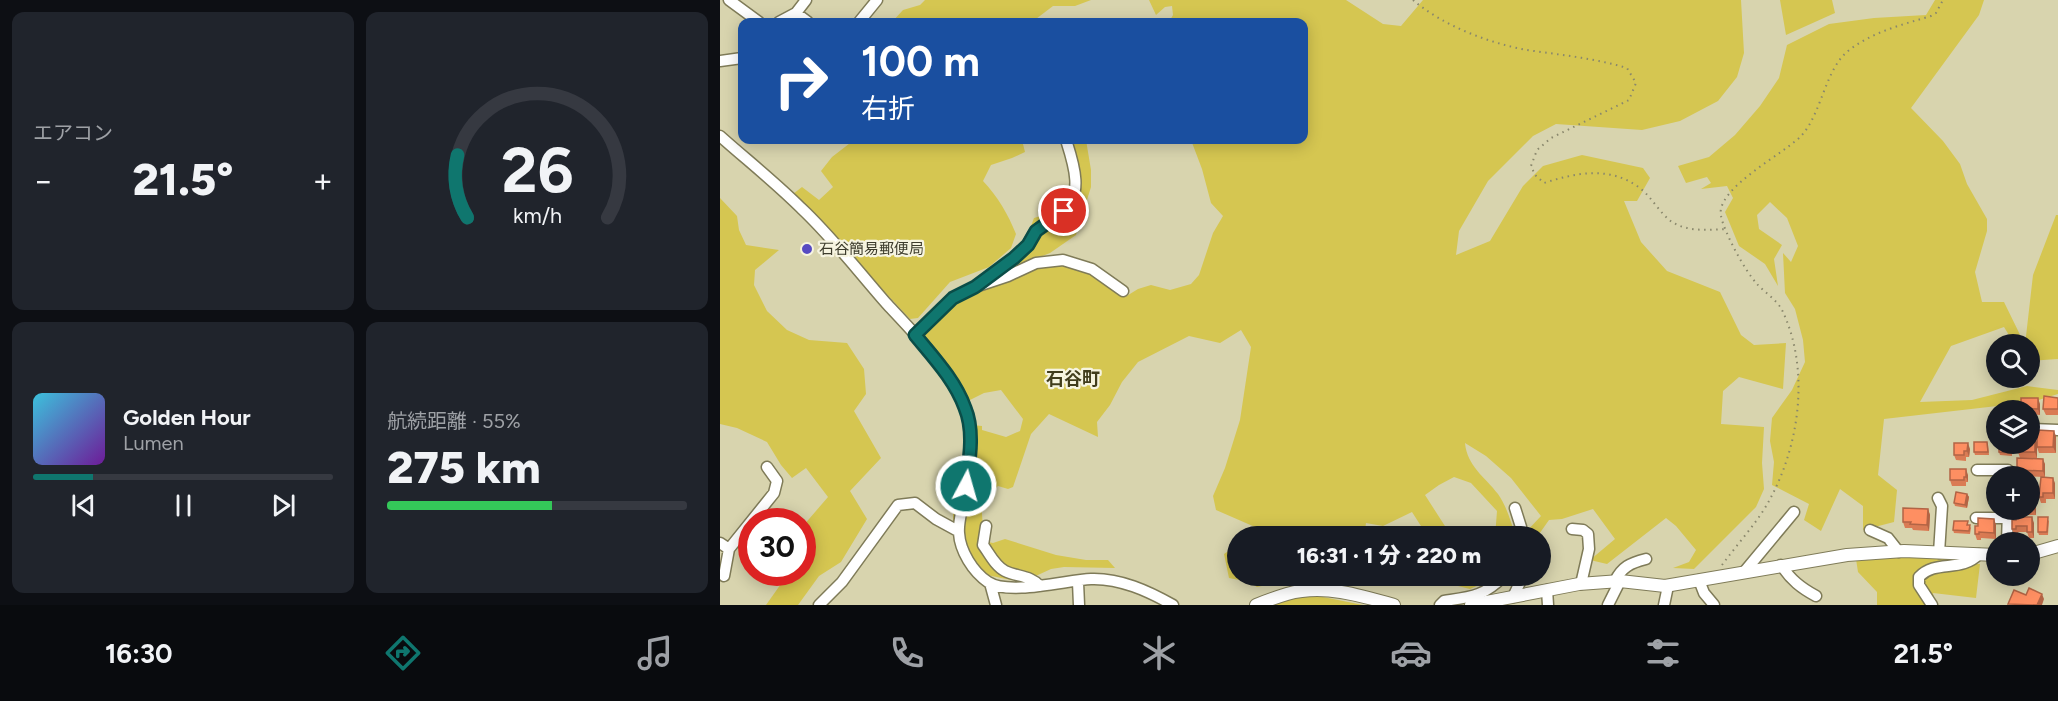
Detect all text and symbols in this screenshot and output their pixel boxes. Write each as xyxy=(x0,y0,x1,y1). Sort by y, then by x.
text: 100 m xyxy=(861,36,980,87)
icon: right xyxy=(762,42,840,120)
text: 右折 xyxy=(861,92,915,125)
text: エアコン xyxy=(33,121,113,145)
text: 26 xyxy=(501,133,573,208)
text: 21.5° xyxy=(132,152,234,206)
text: − xyxy=(33,161,54,200)
text: + xyxy=(312,161,333,200)
pin xyxy=(1038,185,1089,236)
icon: arrive xyxy=(1047,194,1080,227)
text: km/h xyxy=(513,203,561,228)
place label: 石谷簡易郵便局 xyxy=(819,240,924,258)
marker: 石谷簡易郵便局 xyxy=(800,242,814,256)
map controls xyxy=(1986,334,2040,586)
button: search xyxy=(1986,334,2040,388)
district label: 石谷町 xyxy=(1046,368,1100,390)
button: layers xyxy=(1986,400,2040,454)
text: Golden Hour xyxy=(123,404,251,431)
text: 航続距離 · 55% xyxy=(387,409,521,433)
text: Lumen xyxy=(123,431,184,455)
text: 275 km xyxy=(387,440,541,494)
position arrow xyxy=(934,454,998,518)
button: + xyxy=(1986,466,2040,520)
icon: previous xyxy=(67,489,100,522)
icon: pause xyxy=(167,489,200,522)
icon: next xyxy=(267,489,300,522)
speed limit sign: 30 xyxy=(738,508,816,586)
button: − xyxy=(1986,532,2040,586)
text: 16:31 · 1 分 · 220 m xyxy=(1297,542,1481,569)
icon: directions xyxy=(382,632,424,674)
icon: music xyxy=(634,632,676,674)
icon: phone xyxy=(886,632,928,674)
icon: climate xyxy=(1138,632,1180,674)
icon: car xyxy=(1390,632,1432,674)
icon: filters xyxy=(1642,632,1684,674)
text: 16:30 xyxy=(105,637,173,670)
text: 21.5° xyxy=(1893,637,1953,670)

